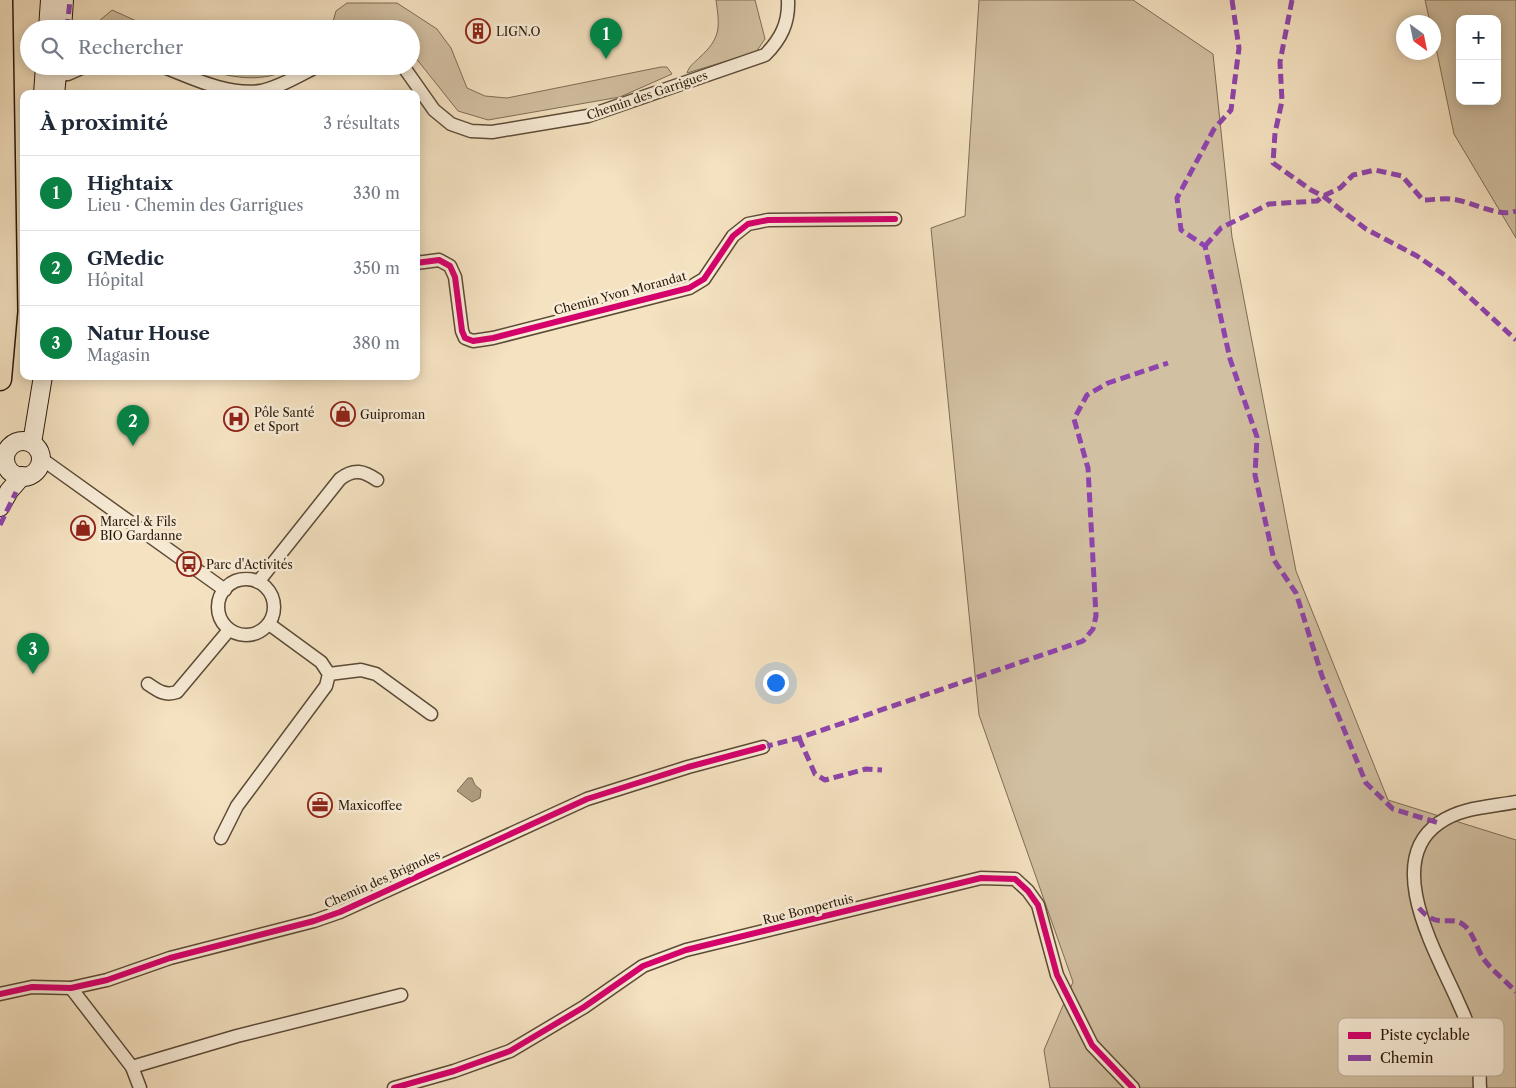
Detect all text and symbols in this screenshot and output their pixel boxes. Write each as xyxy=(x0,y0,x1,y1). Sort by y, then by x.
north arrow xyxy=(1396,15,1441,60)
map controls xyxy=(1456,15,1501,105)
button: + xyxy=(1456,15,1501,60)
building icon: LIGN.O xyxy=(465,18,491,44)
pin: 1 xyxy=(590,18,622,59)
search box xyxy=(20,20,420,75)
place label: LIGN.O xyxy=(496,24,541,39)
icon: search xyxy=(38,34,66,62)
text: Rechercher xyxy=(78,36,183,59)
button: − xyxy=(1456,60,1501,105)
street label: Chemin des Garrigues xyxy=(585,67,709,123)
text: À proximité xyxy=(40,110,168,135)
text: 3 résultats xyxy=(323,113,400,133)
text: Hightaix xyxy=(87,172,173,195)
text: 1 xyxy=(52,183,60,203)
text: 330 m xyxy=(353,183,400,203)
text: Lieu · Chemin des Garrigues xyxy=(87,195,303,215)
text: GMedic xyxy=(87,247,164,270)
text: 2 xyxy=(51,258,61,278)
text: 350 m xyxy=(353,258,400,278)
street label: Chemin Yvon Morandat xyxy=(552,268,689,318)
text: Hôpital xyxy=(87,270,144,290)
text: Natur House xyxy=(87,322,210,345)
text: 3 xyxy=(51,333,61,353)
text: 380 m xyxy=(352,333,400,353)
text: Magasin xyxy=(87,345,150,365)
shop icon: Guiproman xyxy=(330,401,356,427)
pin: 2 xyxy=(117,405,149,446)
place label: Pôle Santé et Sport xyxy=(254,405,315,434)
hospital icon: Pôle Santé et Sport xyxy=(223,406,249,432)
place label: Guiproman xyxy=(360,407,426,422)
place label: Marcel & Fils BIO Gardanne xyxy=(100,514,182,543)
shop icon: Marcel & Fils BIO Gardanne xyxy=(70,515,96,541)
bus stop icon: Parc d'Activités xyxy=(176,551,202,577)
place label: Parc d'Activités xyxy=(206,557,293,572)
pin: 3 xyxy=(17,633,49,674)
your location xyxy=(763,670,789,696)
office icon: Maxicoffee xyxy=(307,792,333,818)
place label: Maxicoffee xyxy=(338,798,402,813)
street label: Chemin des Brignoles xyxy=(322,847,442,911)
street label: Rue Bompertuis xyxy=(761,891,855,927)
legend xyxy=(1338,1018,1504,1076)
text: Piste cyclable xyxy=(1380,1026,1470,1044)
text: Chemin xyxy=(1380,1049,1434,1067)

